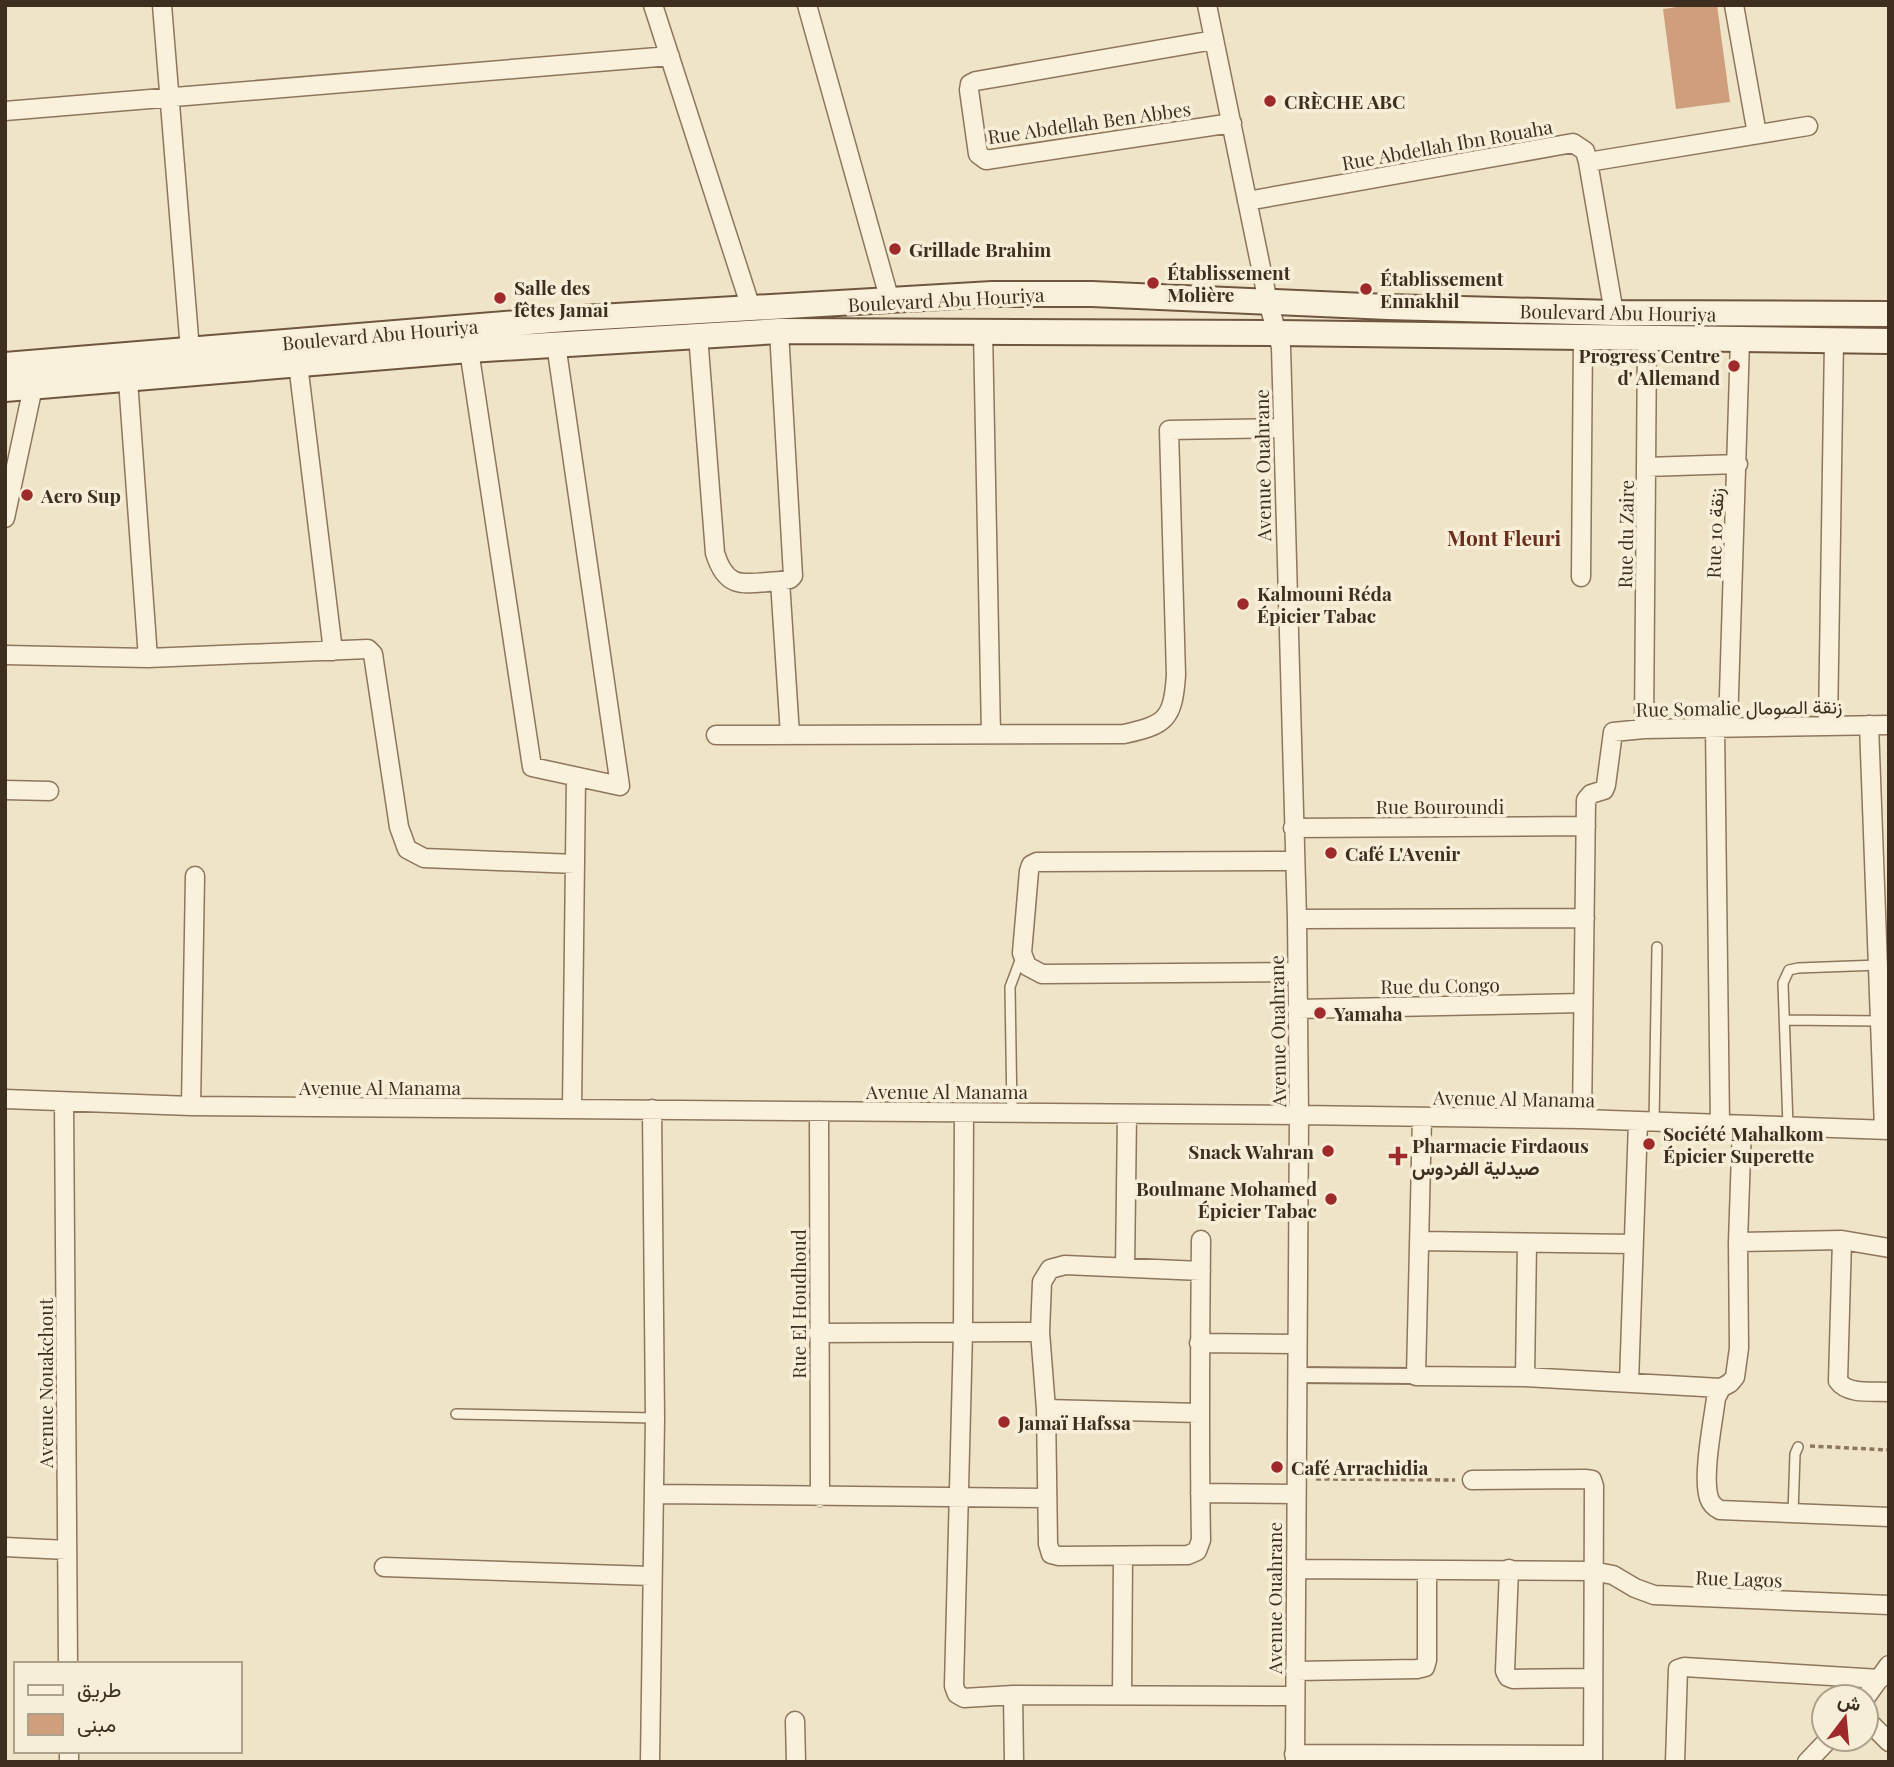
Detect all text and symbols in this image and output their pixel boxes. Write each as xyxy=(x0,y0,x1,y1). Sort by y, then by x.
place label: CRÈCHE ABC xyxy=(1284,88,1405,114)
marker: CRÈCHE ABC xyxy=(1262,93,1278,109)
street label: Rue Abdellah Ben Abbes xyxy=(986,95,1192,149)
street label: Rue Abdellah Ibn Rouaha xyxy=(1340,113,1555,175)
place label: Grillade Brahim xyxy=(909,236,1051,262)
marker: Grillade Brahim xyxy=(887,241,903,257)
place label: Établissement Molière xyxy=(1167,259,1291,307)
place label: Établissement Ennakhil xyxy=(1380,265,1504,313)
place label: Salle des fêtes Jamai xyxy=(514,274,609,322)
marker: Établissement Molière xyxy=(1145,275,1161,291)
street label: Boulevard Abu Houriya xyxy=(847,281,1045,317)
marker: Établissement Ennakhil xyxy=(1358,281,1374,297)
marker: Salle des fêtes Jamai xyxy=(492,290,508,306)
street label: Boulevard Abu Houriya xyxy=(1519,297,1717,327)
street label: Boulevard Abu Houriya xyxy=(281,312,480,356)
place label: Progress Centre d' Allemand xyxy=(1578,342,1721,390)
marker: Progress Centre d' Allemand xyxy=(1726,358,1742,374)
street label: Avenue Ouahrane xyxy=(1248,389,1276,542)
street label: Rue du Zaire xyxy=(1611,480,1639,588)
place label: Aero Sup xyxy=(40,482,121,508)
marker: Aero Sup xyxy=(19,487,35,503)
street label: Rue 10 زنقة xyxy=(1699,487,1729,579)
district label: Mont Fleuri xyxy=(1447,523,1562,551)
place label: Kalmouni Réda Épicier Tabac xyxy=(1257,580,1392,628)
marker: Kalmouni Réda Épicier Tabac xyxy=(1235,596,1251,612)
street label: Rue Somalie زنقة الصومال xyxy=(1635,692,1843,722)
street label: Rue Bouroundi xyxy=(1376,793,1505,819)
place label: Café L'Avenir xyxy=(1345,840,1460,866)
marker: Café L'Avenir xyxy=(1323,845,1339,861)
street label: Avenue Ouahrane xyxy=(1263,955,1291,1108)
street label: Rue du Congo xyxy=(1380,971,1500,999)
place label: Yamaha xyxy=(1333,1000,1403,1026)
marker: Yamaha xyxy=(1312,1005,1328,1021)
street label: Avenue Al Manama xyxy=(298,1074,462,1100)
street label: Avenue Al Manama xyxy=(865,1078,1029,1104)
street label: Avenue Al Manama xyxy=(1432,1084,1596,1112)
place label: Société Mahalkom Épicier Superette xyxy=(1663,1120,1824,1168)
place label: Pharmacie Firdaous صيدلية الفردوس xyxy=(1412,1132,1589,1181)
marker: Société Mahalkom Épicier Superette xyxy=(1641,1136,1657,1152)
place label: Snack Wahran xyxy=(1188,1138,1314,1164)
marker: Snack Wahran xyxy=(1320,1143,1336,1159)
marker: Pharmacie Firdaous صيدلية الفردوس xyxy=(1390,1148,1406,1164)
place label: Boulmane Mohamed Épicier Tabac xyxy=(1136,1175,1318,1223)
marker: Boulmane Mohamed Épicier Tabac xyxy=(1323,1191,1339,1207)
street label: Rue El Houdhoud xyxy=(785,1229,811,1379)
street label: Avenue Nouakchout xyxy=(32,1298,58,1469)
place label: Jamaï Hafssa xyxy=(1017,1409,1131,1435)
marker: Jamaï Hafssa xyxy=(996,1414,1012,1430)
place label: Café Arrachidia xyxy=(1291,1454,1428,1480)
marker: Café Arrachidia xyxy=(1269,1459,1285,1475)
street label: Avenue Ouahrane xyxy=(1261,1522,1287,1675)
street label: Rue Lagos xyxy=(1695,1563,1783,1593)
legend xyxy=(14,1662,242,1753)
text: طريق xyxy=(77,1674,122,1703)
north arrow xyxy=(1810,1683,1880,1753)
text: ش xyxy=(1835,1685,1865,1716)
text: مبنى xyxy=(77,1709,116,1737)

